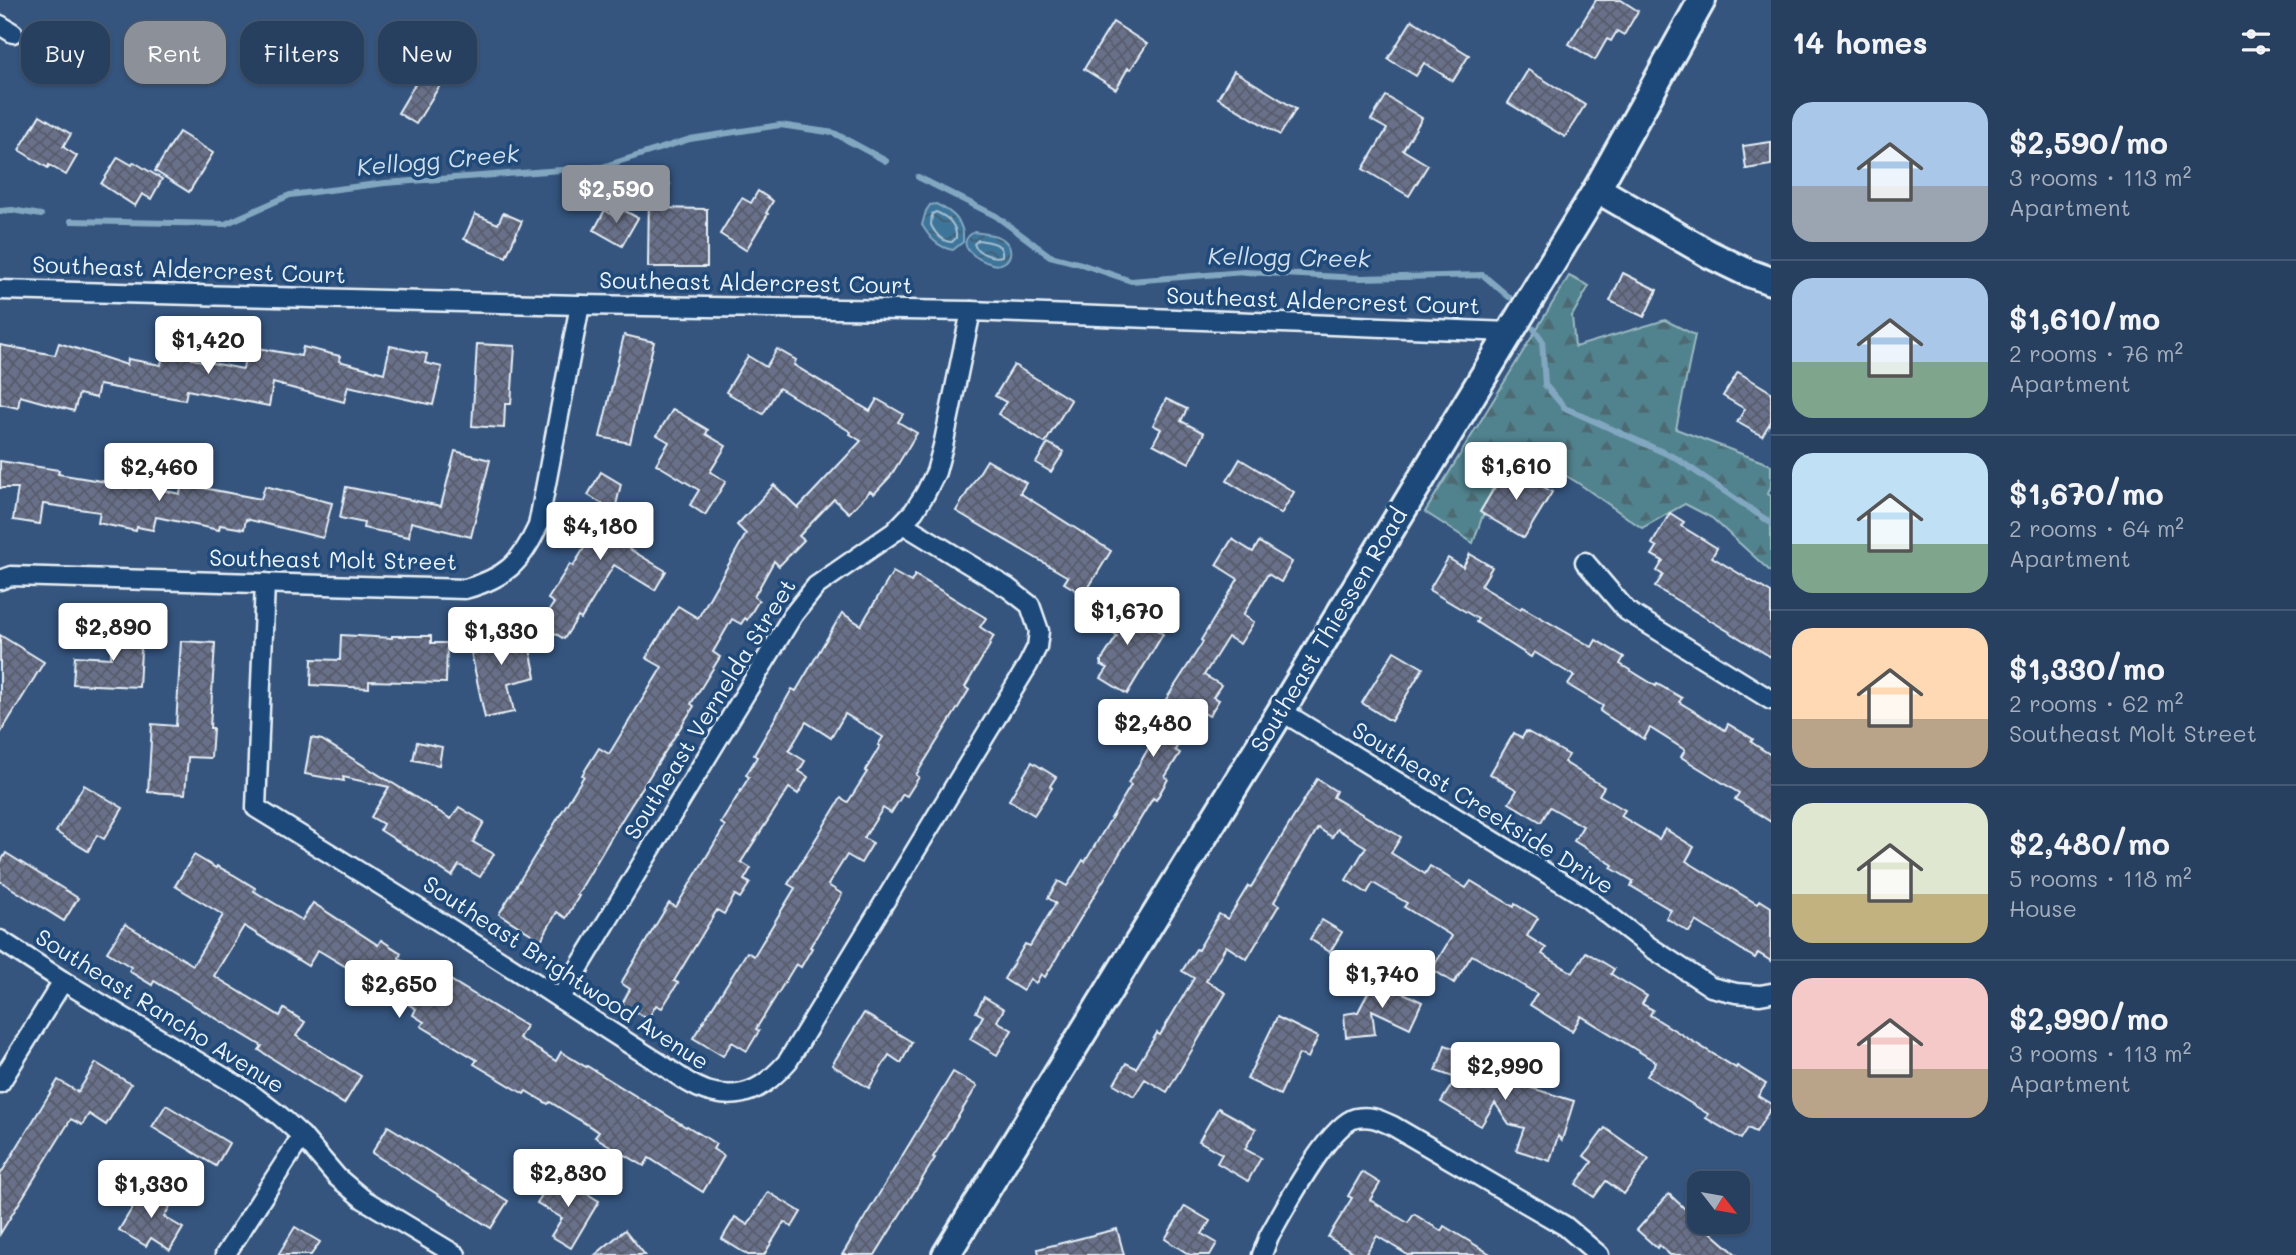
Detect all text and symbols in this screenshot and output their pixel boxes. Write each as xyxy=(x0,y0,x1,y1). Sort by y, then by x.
chip: Buy xyxy=(21,21,110,84)
chip: Rent xyxy=(124,21,226,84)
chip: Filters xyxy=(240,21,364,84)
chip: New xyxy=(378,21,477,84)
text: 14 homes xyxy=(1792,22,1928,62)
icon: filters xyxy=(2237,23,2275,61)
text: $2,590/mo xyxy=(2009,122,2168,162)
icon: home xyxy=(1848,130,1932,214)
water label: Kellogg Creek xyxy=(355,137,522,182)
text: 3 rooms · 113 m² xyxy=(2009,162,2191,192)
pin: $2,590 xyxy=(559,166,673,225)
text: $2,590 xyxy=(578,173,654,203)
text: Apartment xyxy=(2009,192,2131,222)
water label: Kellogg Creek xyxy=(1207,240,1372,273)
street label: Southeast Aldercrest Court xyxy=(32,249,346,289)
street label: Southeast Aldercrest Court xyxy=(599,264,913,300)
street label: Southeast Aldercrest Court xyxy=(1166,280,1480,320)
text: $1,610/mo xyxy=(2009,298,2160,338)
icon: home xyxy=(1848,306,1932,390)
pin: $1,420 xyxy=(151,316,265,376)
text: $1,420 xyxy=(171,324,245,354)
text: 2 rooms · 76 m² xyxy=(2009,338,2183,368)
text: Apartment xyxy=(2009,368,2131,398)
pin: $1,610 xyxy=(1459,442,1573,502)
pin: $2,460 xyxy=(102,444,216,503)
text: $1,610 xyxy=(1481,450,1551,480)
text: $2,460 xyxy=(120,451,198,481)
text: $1,670/mo xyxy=(2009,473,2164,513)
icon: home xyxy=(1848,481,1932,565)
street label: Southeast Thiessen Road xyxy=(1243,502,1413,757)
pin: $4,180 xyxy=(543,503,657,562)
text: $4,180 xyxy=(562,510,638,540)
text: 2 rooms · 64 m² xyxy=(2009,513,2184,543)
street label: Southeast Molt Street xyxy=(209,542,457,576)
text: Apartment xyxy=(2009,543,2131,573)
street label: Southeast Vernelda Street xyxy=(616,572,802,845)
pin: $1,670 xyxy=(1070,588,1184,647)
text: $1,670 xyxy=(1091,595,1163,625)
pin: $2,890 xyxy=(56,604,170,663)
pin: $1,330 xyxy=(444,608,558,667)
text: $2,890 xyxy=(74,611,152,641)
text: $1,330 xyxy=(464,615,538,645)
text: $1,330/mo xyxy=(2009,648,2165,688)
icon: home xyxy=(1848,656,1932,740)
text: 2 rooms · 62 m² xyxy=(2009,688,2183,718)
pin: $2,480 xyxy=(1096,700,1210,759)
text: $2,480 xyxy=(1114,707,1192,737)
street label: Southeast Creekside Drive xyxy=(1347,714,1620,900)
text: Southeast Molt Street xyxy=(2009,718,2257,748)
text: $2,480/mo xyxy=(2009,823,2170,863)
icon: home xyxy=(1848,831,1932,915)
text: 5 rooms · 118 m² xyxy=(2009,863,2192,893)
street label: Southeast Brightwood Avenue xyxy=(418,868,715,1076)
text: House xyxy=(2009,893,2077,923)
street label: Southeast Rancho Avenue xyxy=(30,921,291,1099)
pin: $1,740 xyxy=(1325,950,1439,1010)
text: $1,740 xyxy=(1345,958,1419,988)
pin: $2,650 xyxy=(342,960,456,1020)
text: $2,650 xyxy=(361,968,437,998)
text: $2,990/mo xyxy=(2009,998,2168,1038)
icon: home xyxy=(1848,1006,1932,1090)
text: 3 rooms · 113 m² xyxy=(2009,1038,2191,1068)
pin: $2,990 xyxy=(1448,1042,1562,1102)
text: $2,990 xyxy=(1467,1050,1543,1080)
text: Apartment xyxy=(2009,1068,2131,1098)
pin: $2,830 xyxy=(511,1150,625,1209)
text: $2,830 xyxy=(530,1157,606,1187)
pin: $1,330 xyxy=(94,1160,208,1220)
text: $1,330 xyxy=(114,1168,188,1198)
north arrow xyxy=(1687,1171,1750,1234)
map controls xyxy=(1687,1171,1750,1234)

